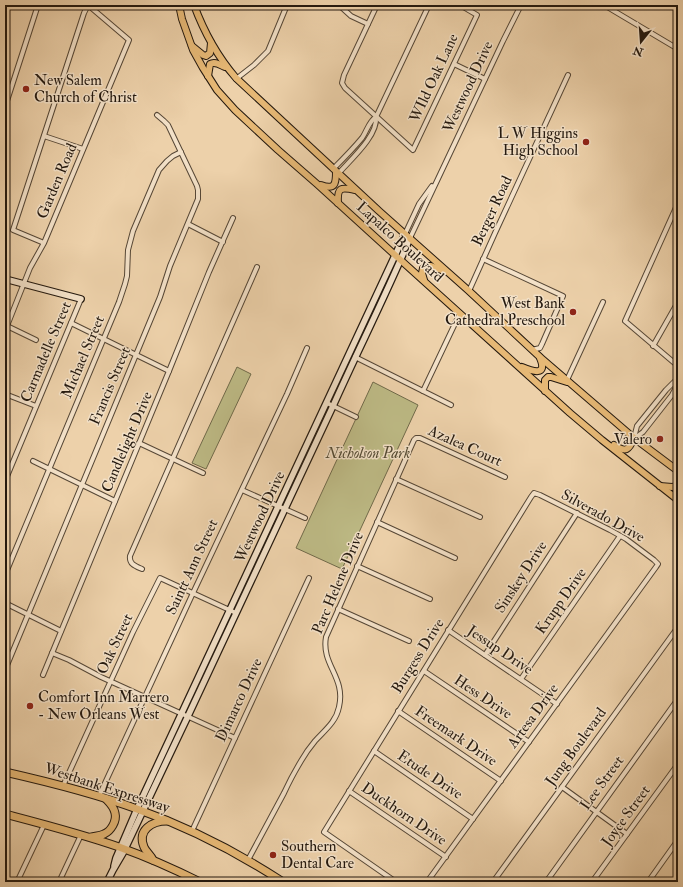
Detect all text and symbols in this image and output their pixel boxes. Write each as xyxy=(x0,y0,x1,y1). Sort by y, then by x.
north arrow xyxy=(621,22,661,62)
street label: WIld Oak Lane xyxy=(405,31,463,126)
street label: Westwood Drive xyxy=(438,38,497,137)
text: N xyxy=(631,43,646,59)
place label: New Salem Church of Christ xyxy=(34,71,137,107)
marker: New Salem Church of Christ xyxy=(21,84,31,94)
place label: L W Higgins High School xyxy=(498,124,578,160)
marker: L W Higgins High School xyxy=(581,137,591,147)
street label: Garden Road xyxy=(33,140,82,222)
street label: Berger Road xyxy=(467,172,517,249)
street label: Lapalco Boulevard xyxy=(352,198,448,287)
place label: West Bank Cathedral Preschool xyxy=(445,294,565,330)
street label: Carmadelle Street xyxy=(16,299,76,405)
marker: West Bank Cathedral Preschool xyxy=(568,307,578,317)
street label: Michael Street xyxy=(57,313,109,401)
street label: Francis Street xyxy=(85,344,135,428)
street label: Candlelight Drive xyxy=(97,389,157,495)
street label: Azalea Court xyxy=(424,421,505,471)
place label: Valero xyxy=(614,430,652,449)
marker: Valero xyxy=(655,434,665,444)
park label: Nicholson Park xyxy=(325,444,410,463)
street label: Westwood Drive xyxy=(230,468,289,567)
street label: Silverado Drive xyxy=(558,485,648,547)
street label: Saintt Ann Street xyxy=(162,516,223,618)
street label: Parc Helene Drive xyxy=(308,529,368,637)
street label: Sinskey Drive xyxy=(491,537,551,617)
street label: Krupp Drive xyxy=(531,564,592,638)
street label: Oak Street xyxy=(93,610,137,677)
street label: Burgess Drive xyxy=(388,615,448,697)
street label: Jessup Drive xyxy=(462,621,536,680)
street label: Dimarco Drive xyxy=(211,655,267,745)
street label: Hess Drive xyxy=(450,671,516,723)
street label: Artesa Drive xyxy=(503,680,563,753)
place label: Comfort Inn Marrero - New Orleans West xyxy=(38,688,169,724)
marker: Comfort Inn Marrero - New Orleans West xyxy=(25,701,35,711)
street label: Freemark Drive xyxy=(411,702,501,770)
street label: Jung Boulevard xyxy=(541,704,612,791)
street label: Etude Drive xyxy=(394,746,466,804)
street label: Lee Street xyxy=(576,752,628,814)
street label: Westbank Expressway xyxy=(41,758,172,818)
street label: Duckhorn Drive xyxy=(358,778,450,850)
street label: Joyce Street xyxy=(597,782,655,852)
place label: Southern Dental Care xyxy=(281,837,354,873)
marker: Southern Dental Care xyxy=(268,850,278,860)

